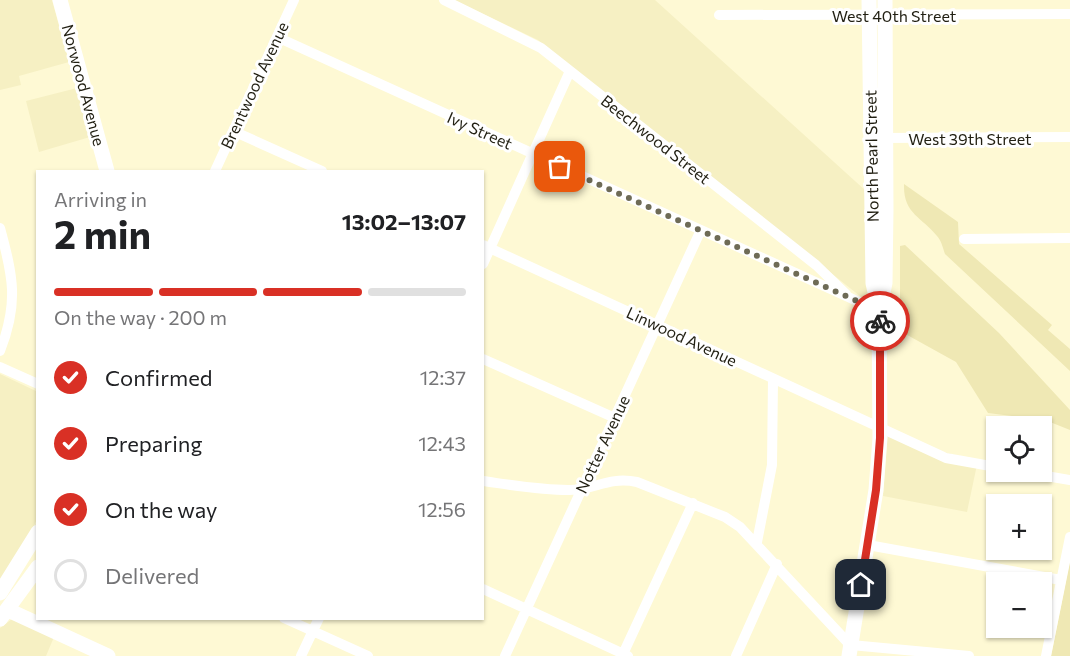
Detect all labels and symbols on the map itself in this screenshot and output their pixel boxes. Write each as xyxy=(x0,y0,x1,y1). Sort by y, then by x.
street label: West 40th Street xyxy=(832,6,957,25)
street label: Brentwood Avenue xyxy=(216,18,292,152)
street label: Norwood Avenue xyxy=(59,22,109,148)
street label: North Pearl Street xyxy=(860,89,882,222)
street label: Beechwood Street xyxy=(598,90,715,188)
street label: Ivy Street xyxy=(445,107,516,153)
street label: West 39th Street xyxy=(908,129,1032,148)
pin xyxy=(534,141,585,192)
courier xyxy=(850,291,910,351)
street label: Linwood Avenue xyxy=(624,302,740,370)
street label: Notter Avenue xyxy=(571,392,633,496)
pin xyxy=(835,559,886,610)

